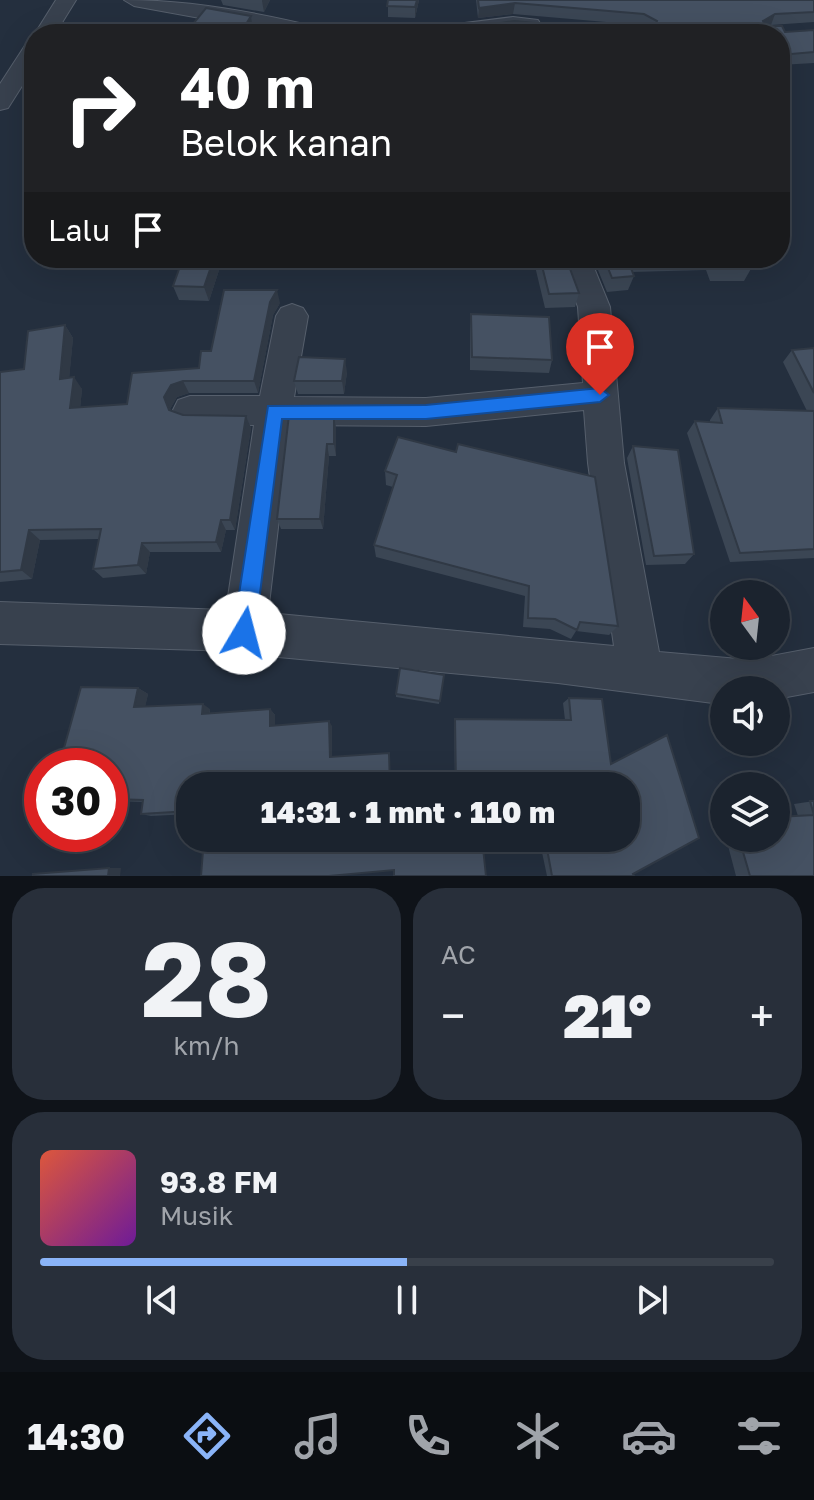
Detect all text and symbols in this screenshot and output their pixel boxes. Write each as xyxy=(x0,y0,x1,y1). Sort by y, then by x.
text: 40 m xyxy=(180,53,314,120)
icon: right xyxy=(48,56,152,160)
text: Belok kanan xyxy=(180,121,392,164)
icon: arrive xyxy=(126,208,170,252)
text: Lalu xyxy=(48,212,110,248)
pin xyxy=(566,313,634,395)
icon: arrive xyxy=(578,325,622,369)
north arrow xyxy=(710,580,790,660)
map controls xyxy=(710,580,790,852)
position arrow xyxy=(202,591,286,675)
button: sound xyxy=(710,676,790,756)
speed limit sign: 30 xyxy=(24,748,128,852)
button: layers xyxy=(710,772,790,852)
text: 14:31 · 1 mnt · 110 m xyxy=(261,794,555,830)
text: 28 xyxy=(141,915,272,1040)
text: AC xyxy=(441,939,476,970)
text: 21° xyxy=(563,979,652,1051)
text: − xyxy=(441,989,465,1042)
text: + xyxy=(750,989,774,1042)
text: km/h xyxy=(173,1030,240,1061)
text: 93.8 FM xyxy=(160,1164,278,1200)
text: Musik xyxy=(160,1200,234,1231)
icon: previous xyxy=(140,1278,184,1322)
icon: pause xyxy=(385,1278,429,1322)
icon: next xyxy=(630,1278,674,1322)
icon: directions xyxy=(179,1408,235,1464)
icon: music xyxy=(290,1408,346,1464)
icon: phone xyxy=(400,1408,456,1464)
icon: climate xyxy=(510,1408,566,1464)
icon: car xyxy=(621,1408,677,1464)
icon: filters xyxy=(731,1408,787,1464)
text: 14:30 xyxy=(27,1415,125,1458)

